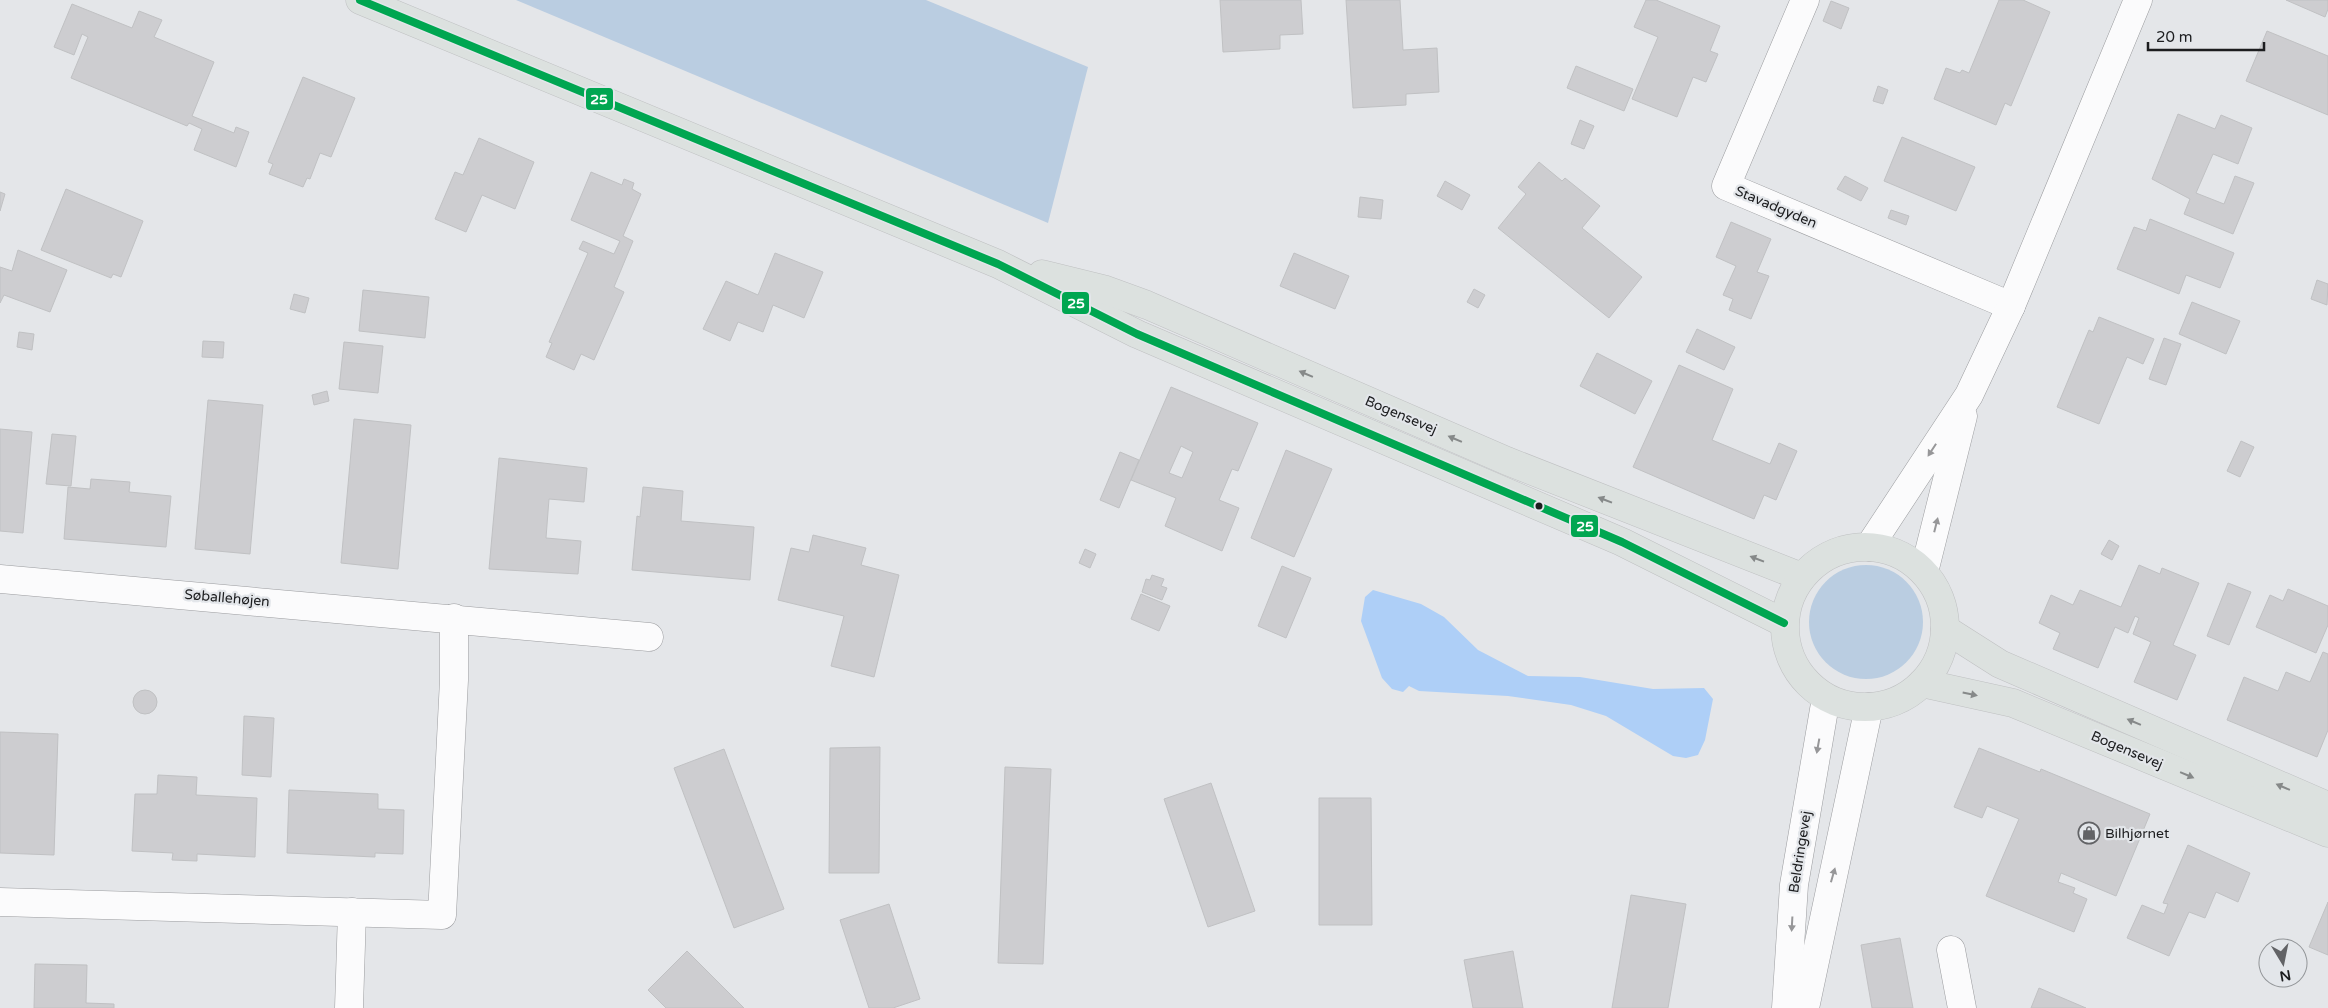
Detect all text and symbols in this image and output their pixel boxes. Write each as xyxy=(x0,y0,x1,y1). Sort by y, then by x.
scale bar xyxy=(2148,20,2264,52)
text: 20 m xyxy=(2156,28,2193,46)
line badge: 25 xyxy=(585,87,614,111)
text: 25 xyxy=(590,91,608,108)
street label: Stavadgyden xyxy=(1733,182,1819,232)
line badge: 25 xyxy=(1061,291,1090,315)
text: 25 xyxy=(1067,295,1085,312)
one-way arrow xyxy=(1298,370,1313,378)
street label: Bogensevej xyxy=(1362,392,1440,438)
one-way arrow xyxy=(1448,434,1462,442)
one-way arrow xyxy=(1927,444,1937,457)
one-way arrow xyxy=(1597,496,1612,504)
unlabelled marker xyxy=(1534,501,1544,511)
line badge: 25 xyxy=(1570,514,1599,538)
text: 25 xyxy=(1576,518,1594,535)
one-way arrow xyxy=(1932,518,1940,533)
one-way arrow xyxy=(1749,555,1764,563)
street label: Søballehøjen xyxy=(184,586,270,610)
one-way arrow xyxy=(1962,690,1977,698)
one-way arrow xyxy=(2127,718,2141,726)
street label: Bogensevej xyxy=(2088,727,2166,773)
one-way arrow xyxy=(1813,738,1821,754)
one-way arrow xyxy=(2180,772,2194,780)
one-way arrow xyxy=(2276,782,2290,790)
street label: Beldringevej xyxy=(1785,810,1815,894)
shop icon: Bilhjørnet xyxy=(2077,821,2101,845)
place label: Bilhjørnet xyxy=(2105,825,2170,842)
one-way arrow xyxy=(1829,867,1837,882)
one-way arrow xyxy=(1787,916,1795,932)
north arrow xyxy=(2258,938,2308,988)
text: N xyxy=(2278,966,2292,985)

